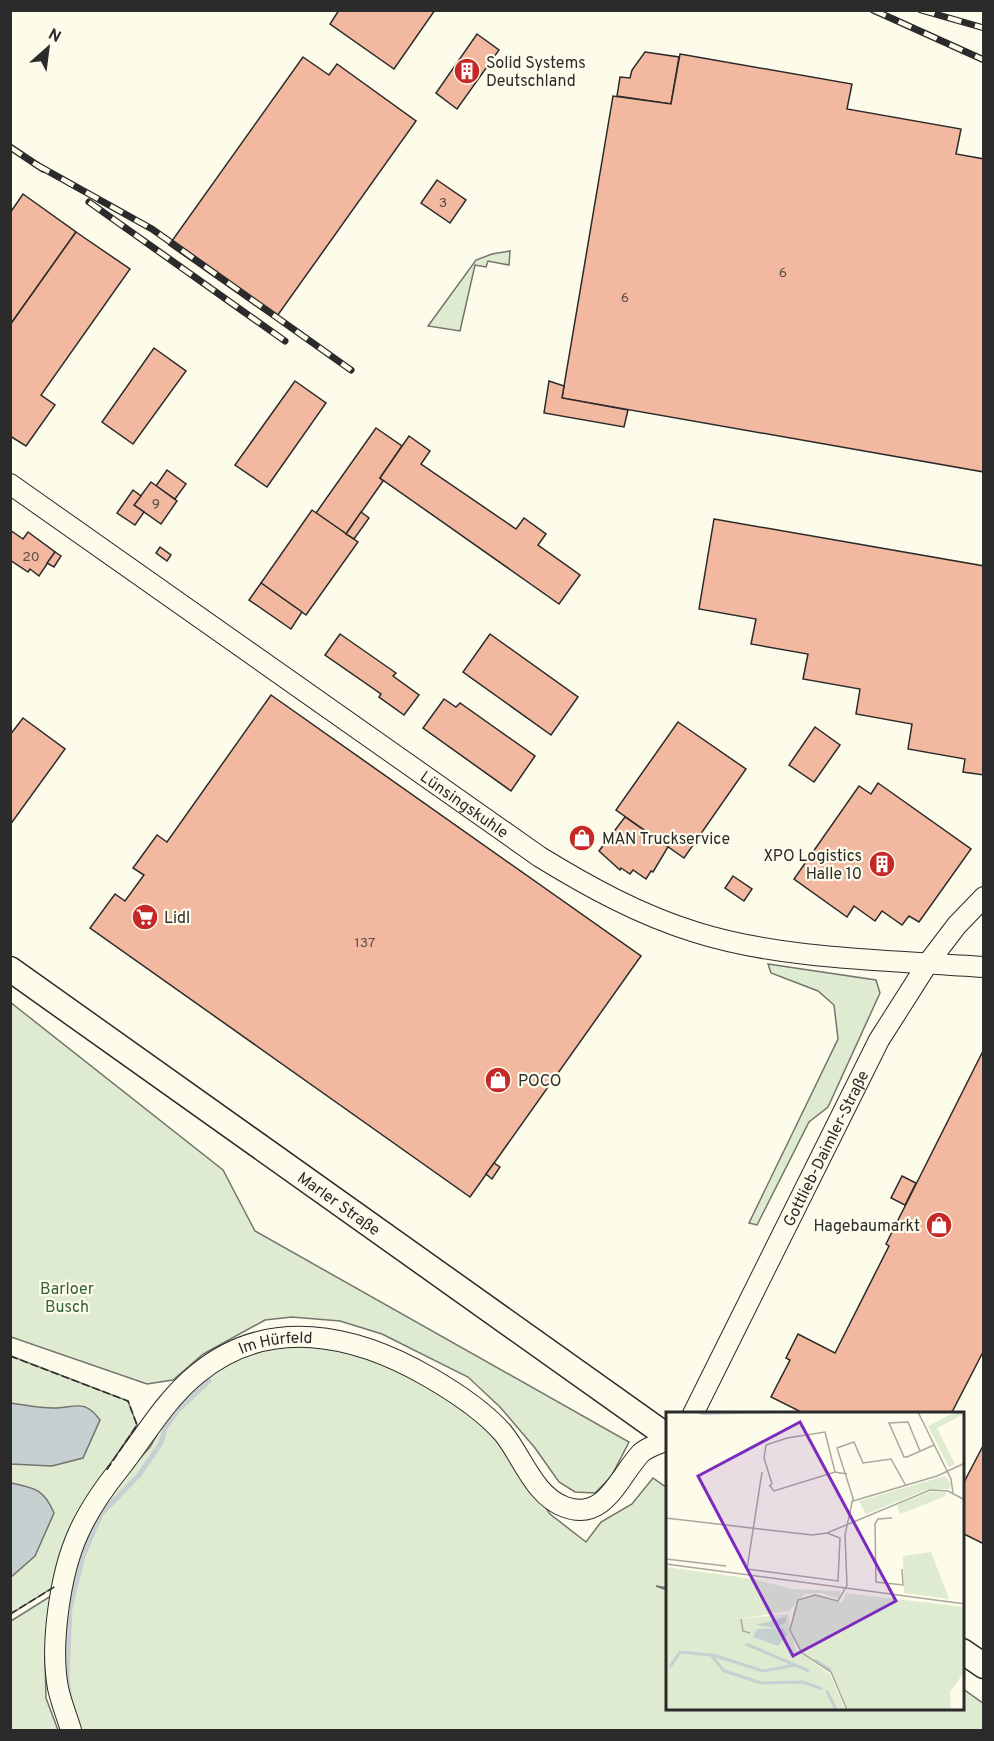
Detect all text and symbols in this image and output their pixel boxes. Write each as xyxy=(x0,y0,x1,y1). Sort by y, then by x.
north arrow xyxy=(18,18,78,78)
text: N xyxy=(44,25,64,48)
place label: Solid Systems Deutschland xyxy=(486,54,586,92)
building icon: Solid Systems Deutschland xyxy=(452,56,482,86)
house number: 3 xyxy=(439,195,447,212)
house number: 6 xyxy=(779,265,787,282)
house number: 6 xyxy=(621,290,629,307)
house number: 9 xyxy=(152,496,160,513)
house number: 20 xyxy=(22,549,40,566)
street label: Lünsingskuhle xyxy=(415,768,512,844)
shop icon: MAN Truckservice xyxy=(567,823,597,853)
place label: MAN Truckservice xyxy=(602,830,730,850)
place label: XPO Logistics Halle 10 xyxy=(763,847,862,885)
building icon: XPO Logistics Halle 10 xyxy=(867,849,897,879)
supermarket icon: Lidl xyxy=(130,902,160,932)
place label: Lidl xyxy=(164,909,190,929)
house number: 137 xyxy=(355,935,375,952)
shop icon: POCO xyxy=(483,1065,513,1095)
street label: Gottlieb-Daimler-Straße xyxy=(780,1068,874,1230)
place label: POCO xyxy=(518,1072,562,1092)
street label: Marler Straße xyxy=(293,1169,383,1241)
shop icon: Hagebaumarkt xyxy=(924,1210,954,1240)
place label: Hagebaumarkt xyxy=(814,1217,920,1237)
park label: Barloer Busch xyxy=(40,1280,94,1318)
street label: Im Hürfeld xyxy=(236,1329,313,1360)
inset map xyxy=(666,1412,964,1711)

